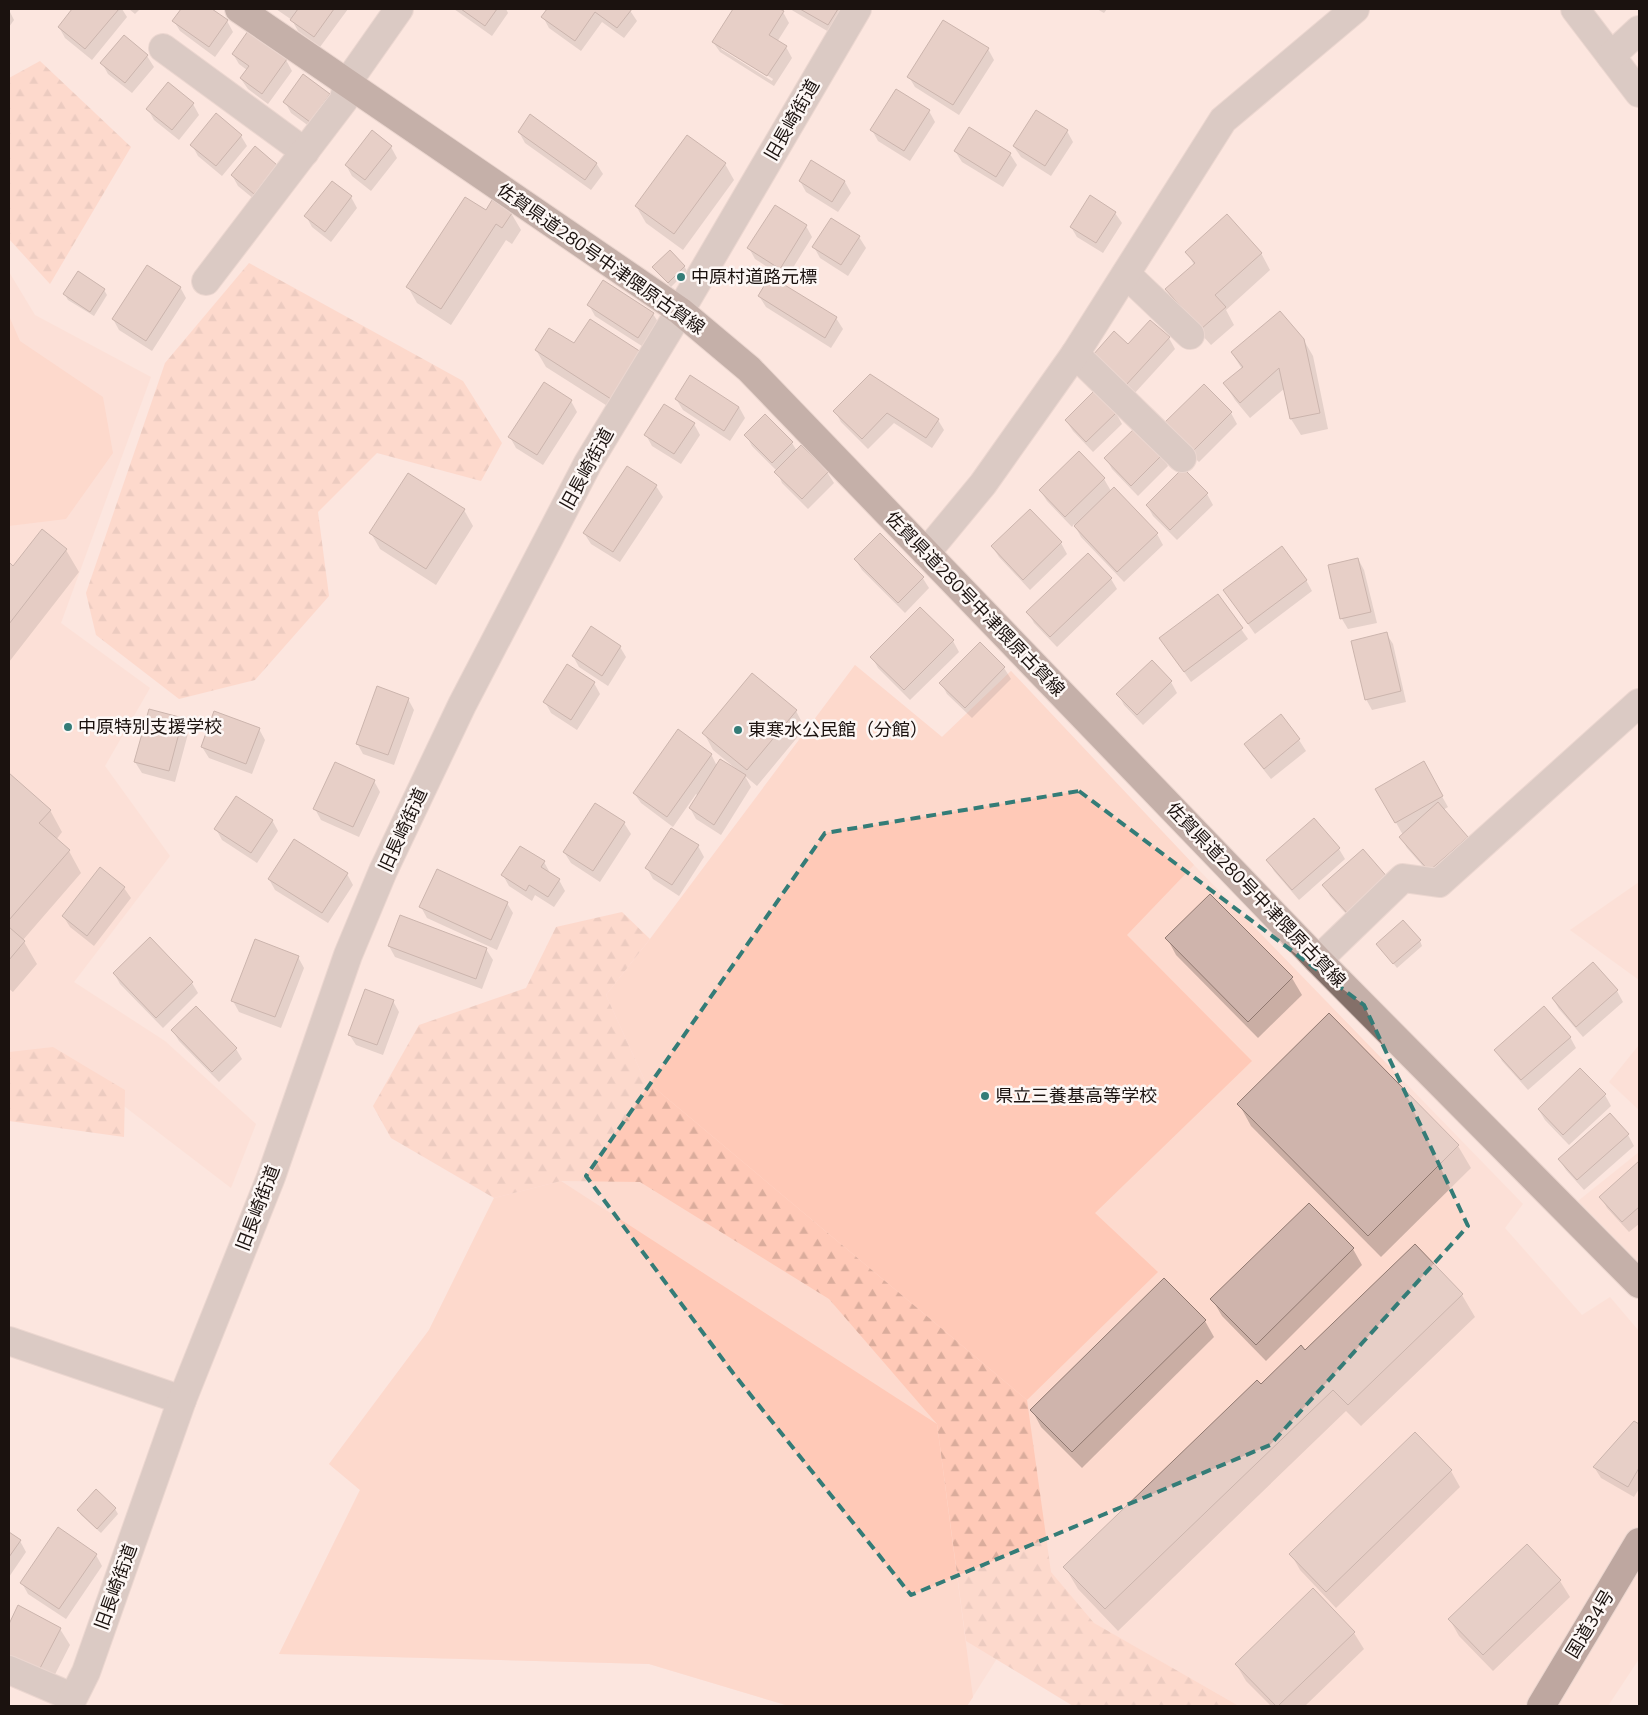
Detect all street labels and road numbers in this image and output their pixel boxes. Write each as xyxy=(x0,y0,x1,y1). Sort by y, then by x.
street label: 旧長崎街道 xyxy=(759,75,825,165)
street label: 佐賀県道280号中津隈原古賀線 xyxy=(492,178,710,340)
street label: 旧長崎街道 xyxy=(555,424,619,514)
street label: 佐賀県道280号中津隈原古賀線 xyxy=(880,506,1070,702)
street label: 旧長崎街道 xyxy=(373,784,433,876)
street label: 佐賀県道280号中津隈原古賀線 xyxy=(1161,797,1351,993)
street label: 旧長崎街道 xyxy=(231,1162,285,1254)
street label: 旧長崎街道 xyxy=(89,1541,143,1633)
street label: 国道34号 xyxy=(1560,1585,1620,1663)

